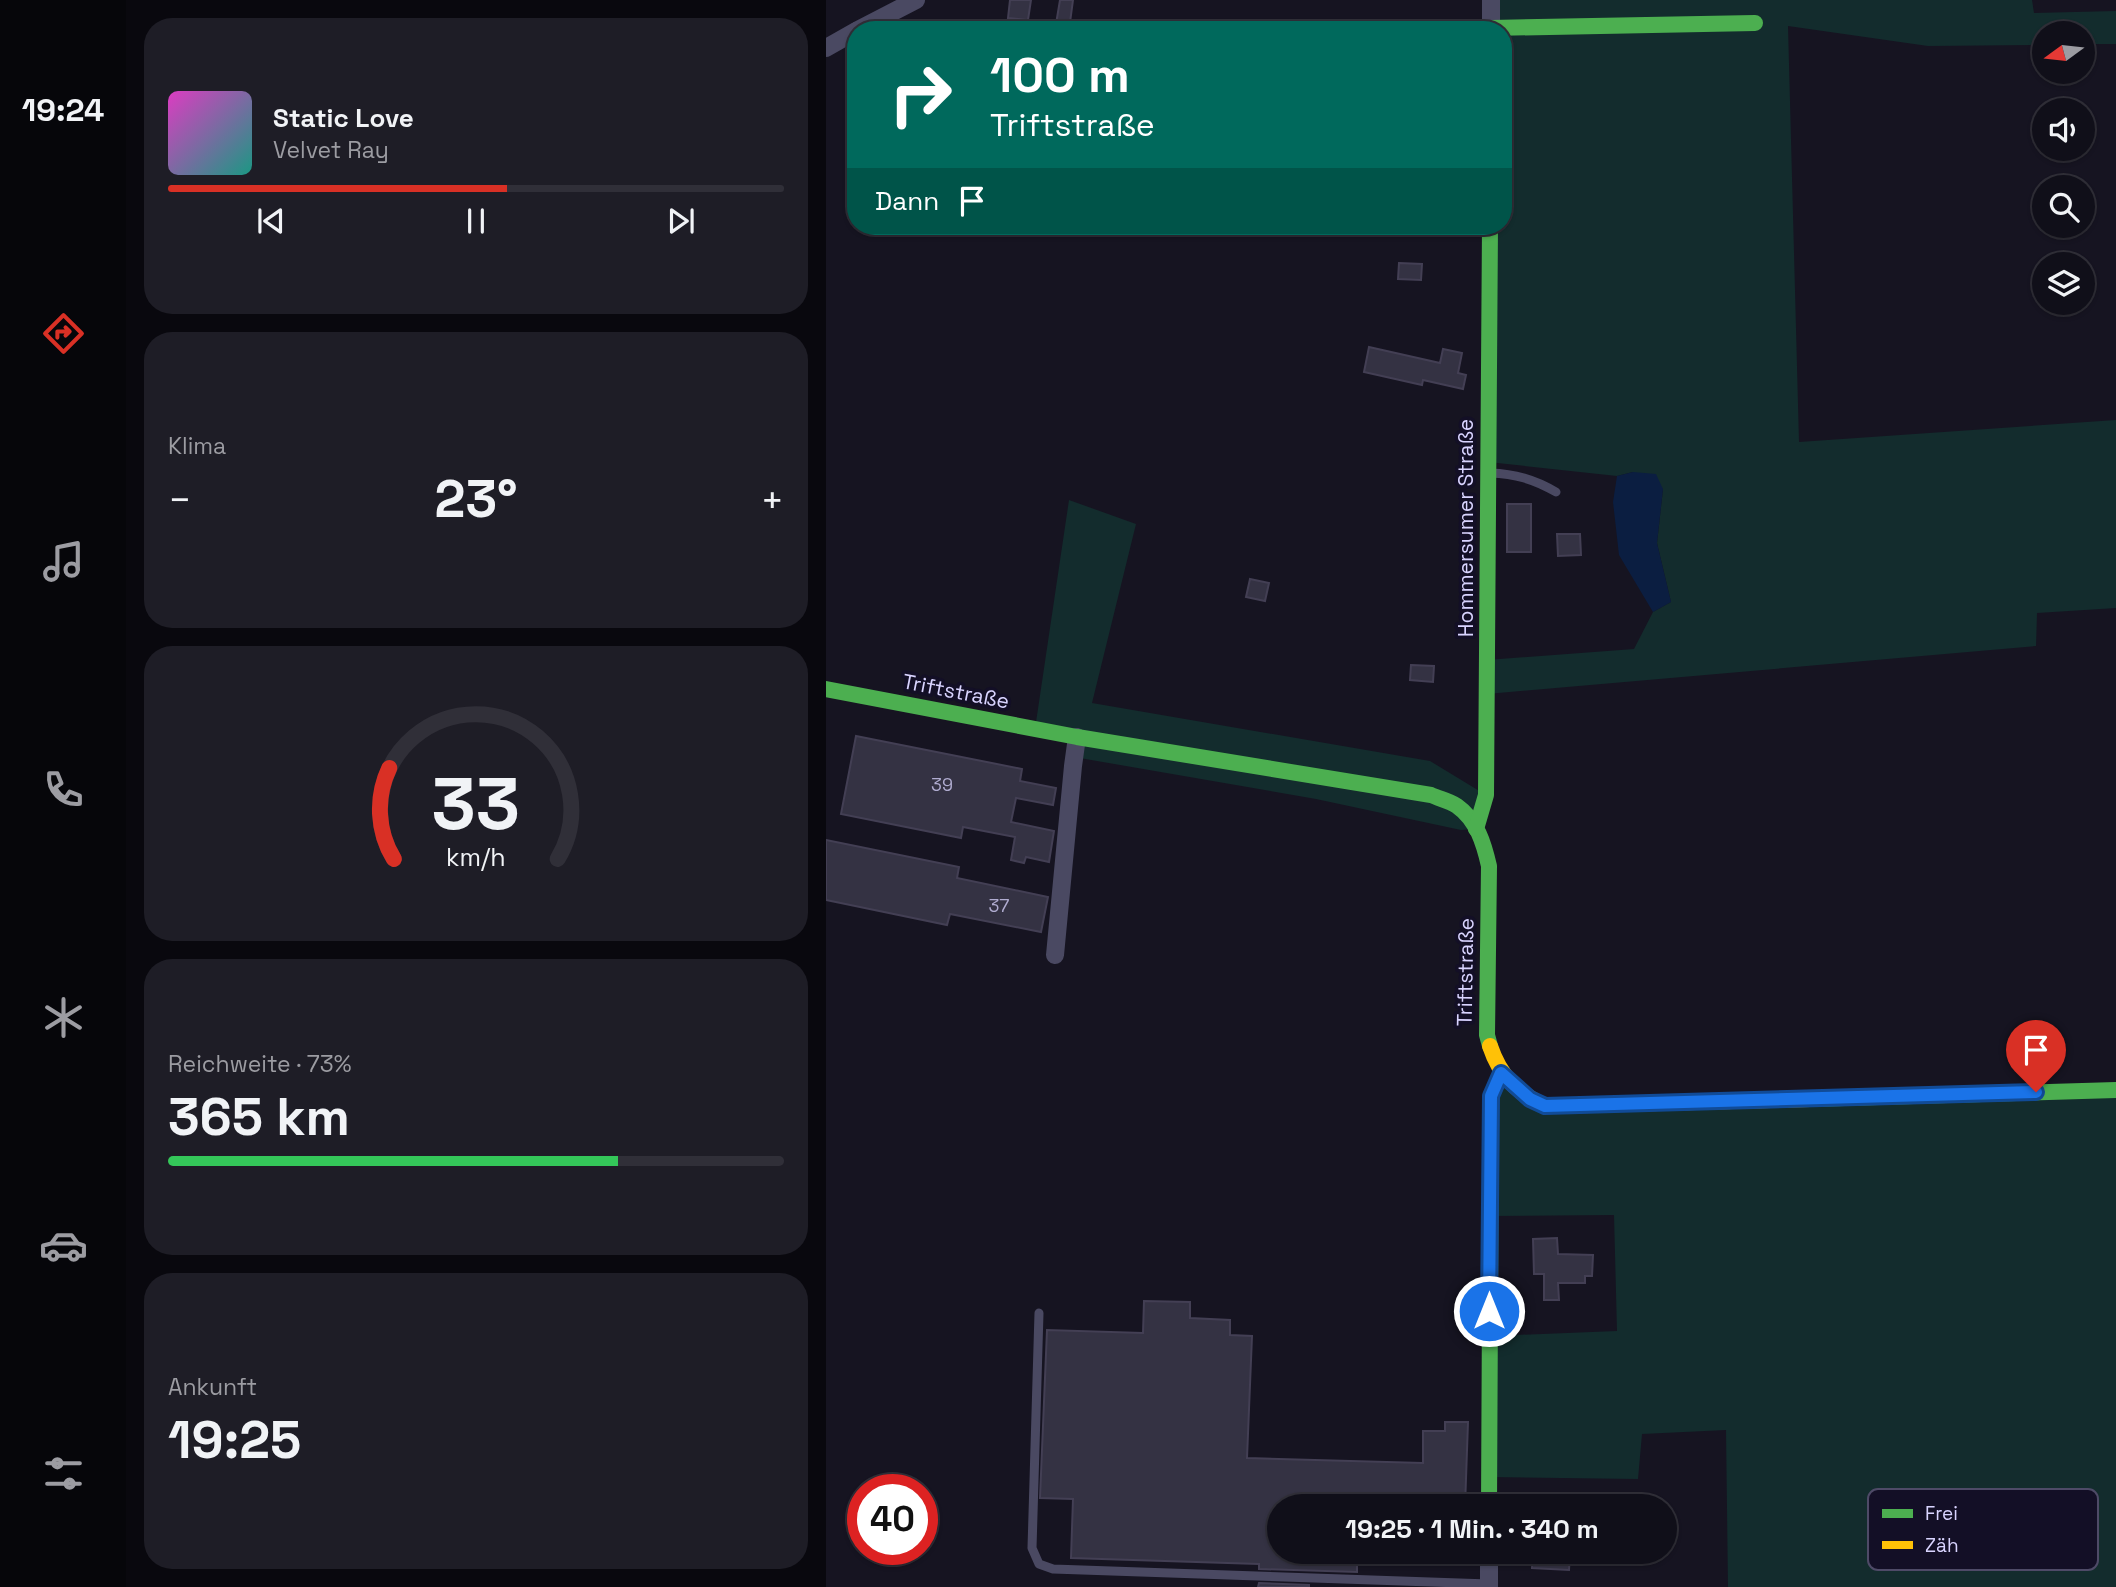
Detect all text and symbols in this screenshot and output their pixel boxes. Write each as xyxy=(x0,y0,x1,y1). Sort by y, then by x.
north arrow xyxy=(2032,21,2095,84)
map controls xyxy=(2032,21,2095,315)
text: 100 m xyxy=(990,44,1130,106)
icon: right xyxy=(875,49,966,140)
text: 19:24 xyxy=(22,90,104,130)
button: sound xyxy=(2032,98,2095,161)
text: Static Love xyxy=(273,101,414,135)
text: Triftstraße xyxy=(990,105,1155,145)
text: Velvet Ray xyxy=(273,135,389,165)
button: search xyxy=(2032,175,2095,238)
icon: arrive xyxy=(953,182,991,220)
text: Dann xyxy=(875,184,939,218)
icon: previous xyxy=(252,202,290,240)
icon: pause xyxy=(457,202,495,240)
icon: next xyxy=(662,202,700,240)
button: layers xyxy=(2032,252,2095,315)
icon: directions xyxy=(39,309,88,358)
street label: Hommersumer Straße xyxy=(1452,419,1479,637)
text: Klima xyxy=(168,431,226,461)
text: 23° xyxy=(435,466,518,532)
text: − xyxy=(168,476,192,524)
text: + xyxy=(760,476,784,524)
icon: music xyxy=(39,537,88,586)
street label: Triftstraße xyxy=(900,667,1012,715)
text: 33 xyxy=(432,758,520,851)
icon: phone xyxy=(39,765,88,814)
house number: 39 xyxy=(931,773,953,796)
text: km/h xyxy=(446,841,506,873)
house number: 37 xyxy=(988,894,1010,917)
street label: Triftstraße xyxy=(1451,918,1479,1026)
icon: climate xyxy=(39,993,88,1042)
pin xyxy=(2006,1020,2066,1092)
icon: arrive xyxy=(2017,1031,2055,1069)
text: Reichweite · 73% xyxy=(168,1049,351,1079)
text: 365 km xyxy=(168,1084,350,1150)
icon: car xyxy=(39,1221,88,1270)
position arrow xyxy=(1452,1274,1526,1348)
text: Ankunft xyxy=(168,1372,257,1402)
text: 19:25 xyxy=(168,1407,301,1473)
icon: filters xyxy=(39,1449,88,1498)
speed limit sign: 40 xyxy=(847,1474,938,1565)
legend xyxy=(1868,1489,2098,1570)
text: Frei xyxy=(1925,1501,1958,1526)
text: 19:25 · 1 Min. · 340 m xyxy=(1345,1512,1599,1546)
text: Zäh xyxy=(1925,1533,1959,1558)

